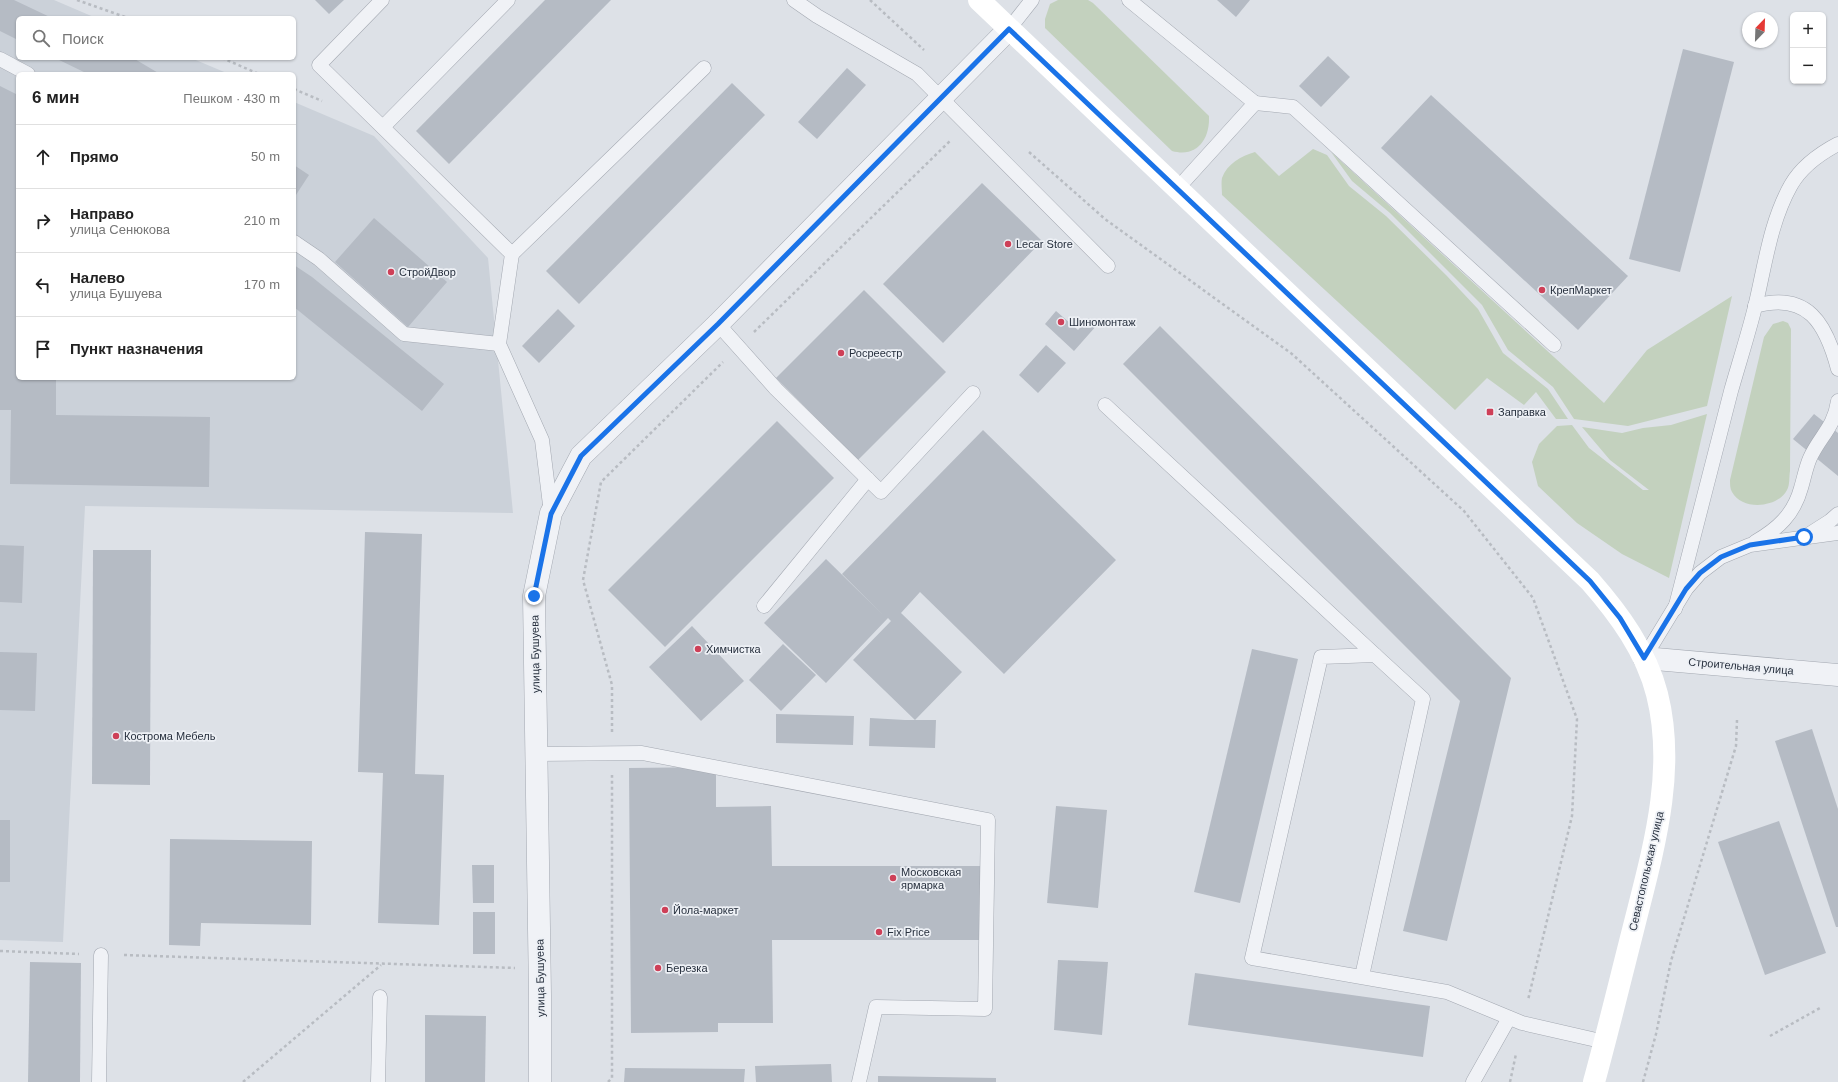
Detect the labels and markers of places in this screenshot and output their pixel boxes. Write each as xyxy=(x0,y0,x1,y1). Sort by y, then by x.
place label: Lecar Store xyxy=(1016,238,1073,250)
marker: Lecar Store xyxy=(1003,239,1013,249)
place label: СтройДвор xyxy=(399,266,456,278)
marker: СтройДвор xyxy=(386,267,396,277)
place label: КрепМаркет xyxy=(1550,284,1612,296)
marker: КрепМаркет xyxy=(1537,285,1547,295)
place label: Шиномонтаж xyxy=(1069,316,1136,328)
marker: Шиномонтаж xyxy=(1056,317,1066,327)
place label: Росреестр xyxy=(849,347,902,359)
marker: Росреестр xyxy=(836,348,846,358)
place label: Заправка xyxy=(1498,406,1547,418)
marker: Заправка xyxy=(1485,407,1495,417)
place label: Химчистка xyxy=(706,643,762,655)
marker: Химчистка xyxy=(693,644,703,654)
place label: Кострома Мебель xyxy=(124,730,216,742)
marker: Кострома Мебель xyxy=(111,731,121,741)
place label: Московская ярмарка xyxy=(901,866,961,891)
marker: Московская ярмарка xyxy=(888,873,898,883)
place label: Йола-маркет xyxy=(673,904,739,916)
marker: Йола-маркет xyxy=(660,905,670,915)
place label: Fix Price xyxy=(887,926,930,938)
marker: Fix Price xyxy=(874,927,884,937)
place label: Березка xyxy=(666,962,708,974)
marker: Березка xyxy=(653,963,663,973)

